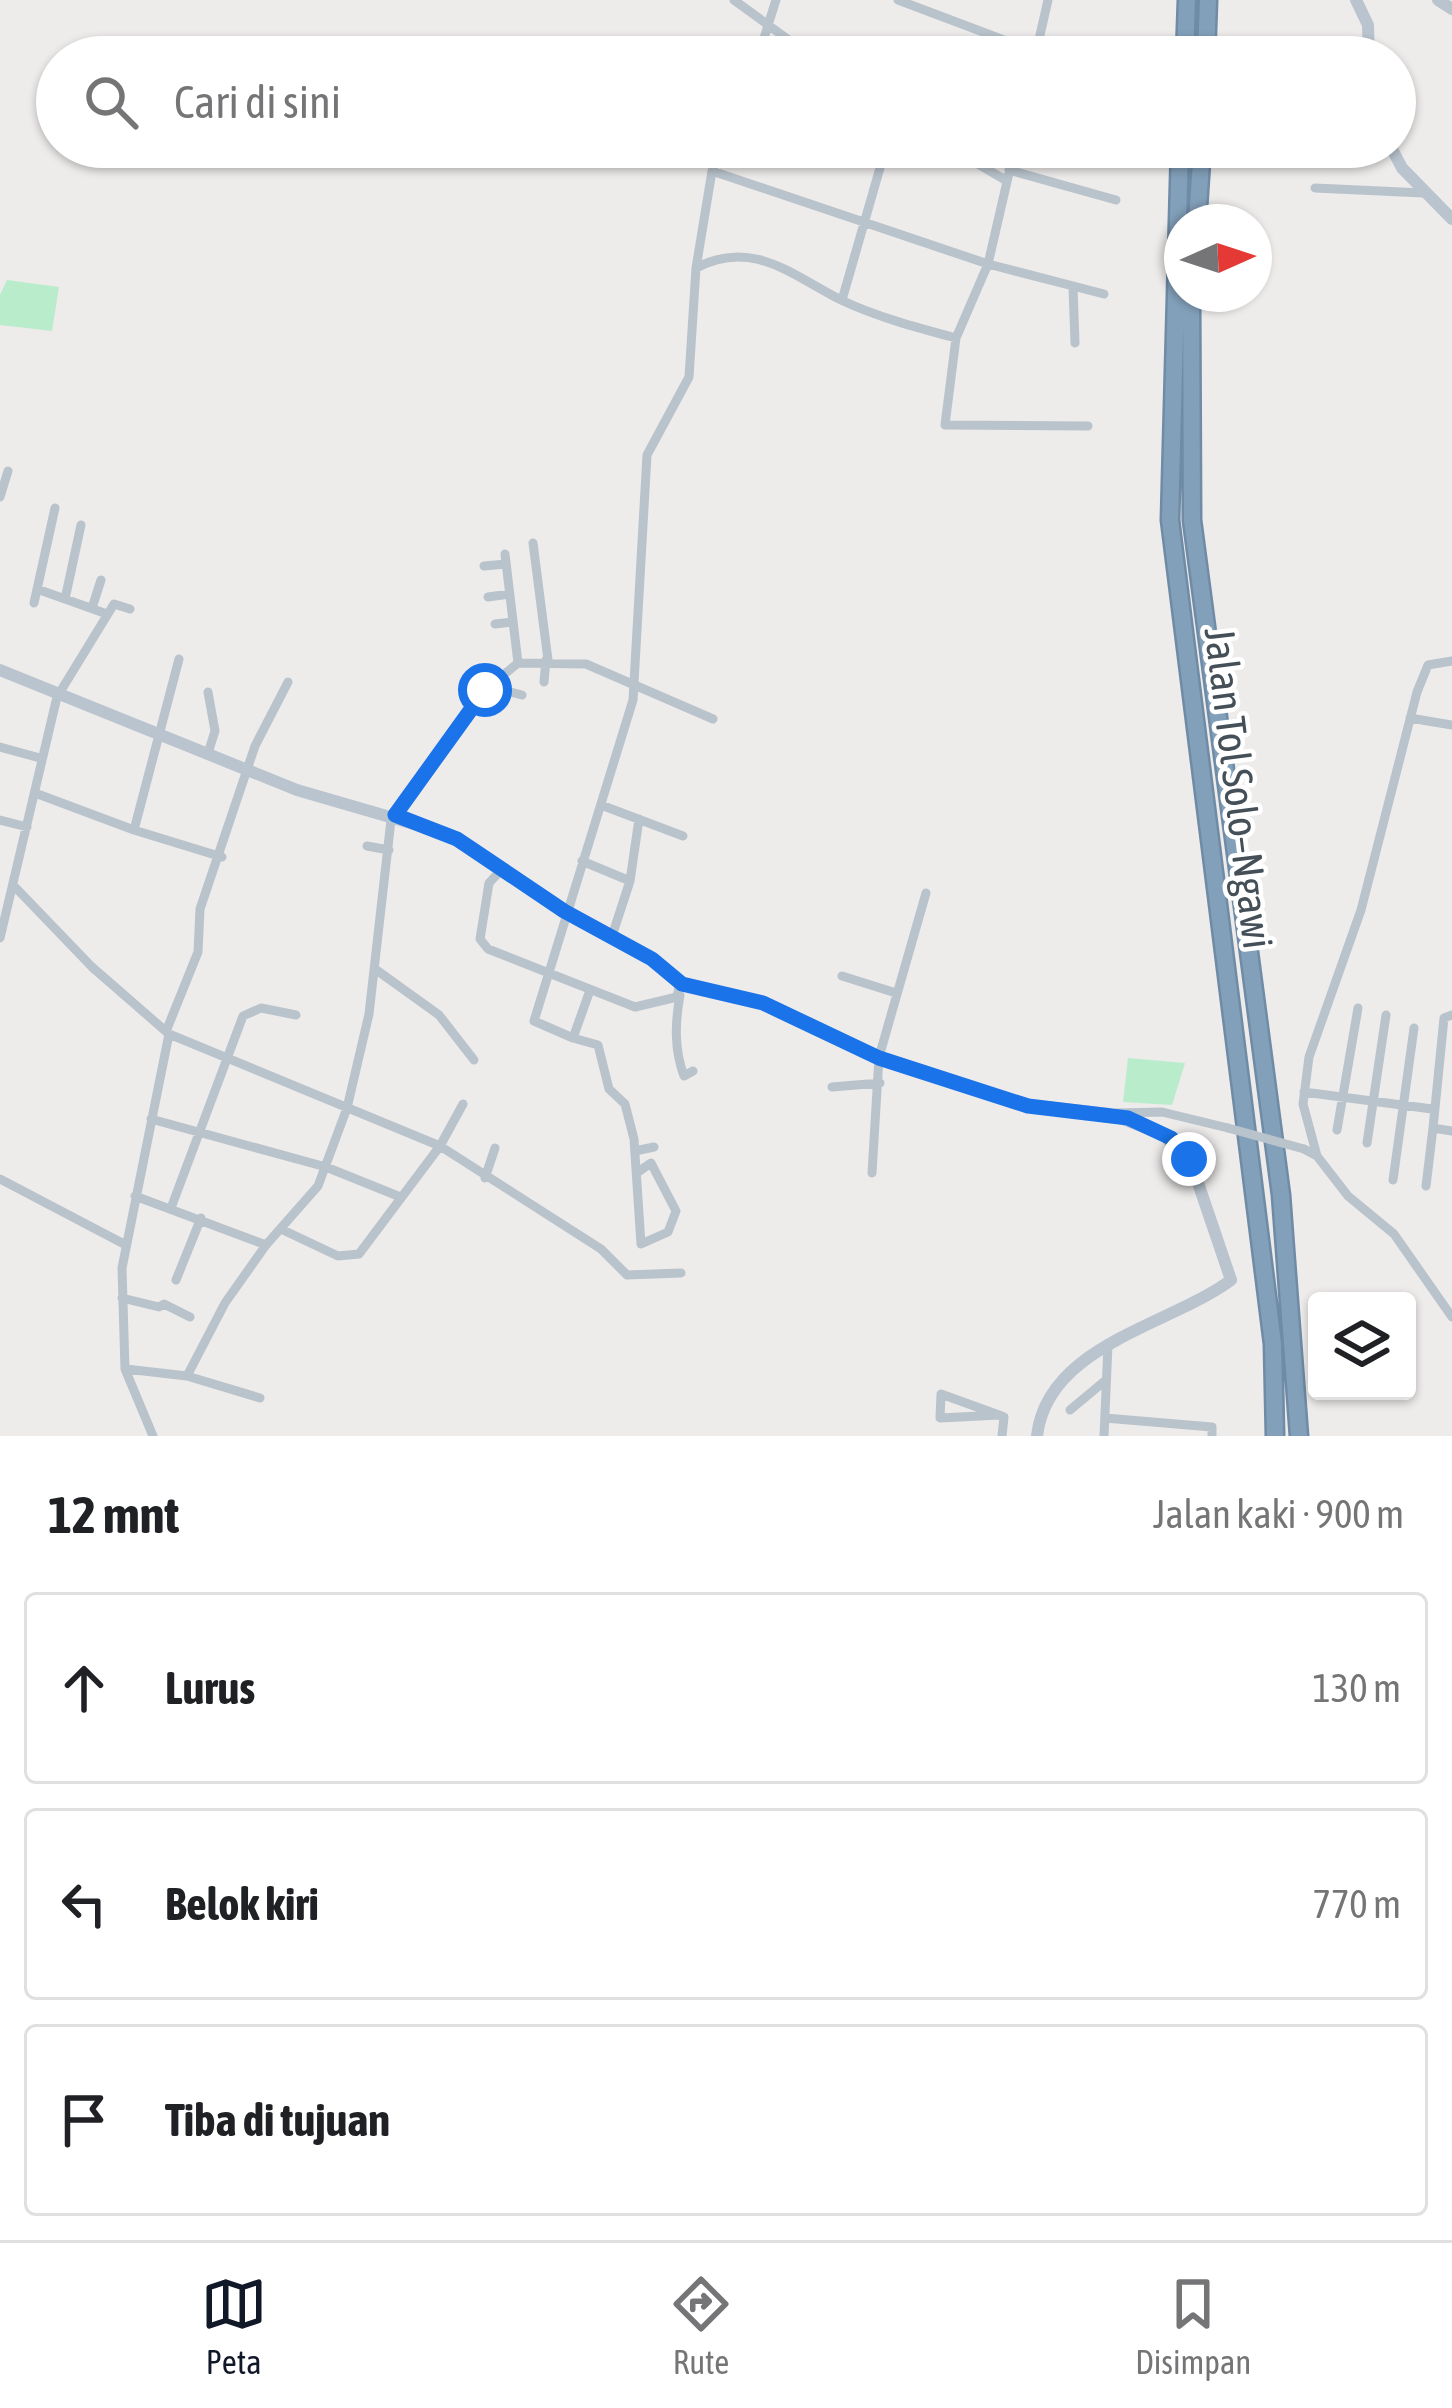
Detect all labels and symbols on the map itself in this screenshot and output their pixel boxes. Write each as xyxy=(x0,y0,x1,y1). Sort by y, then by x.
north arrow xyxy=(1164,204,1272,312)
street label: Jalan Tol Solo–Ngawi xyxy=(1195,625,1283,951)
route start xyxy=(458,663,512,717)
route end xyxy=(1162,1132,1216,1186)

